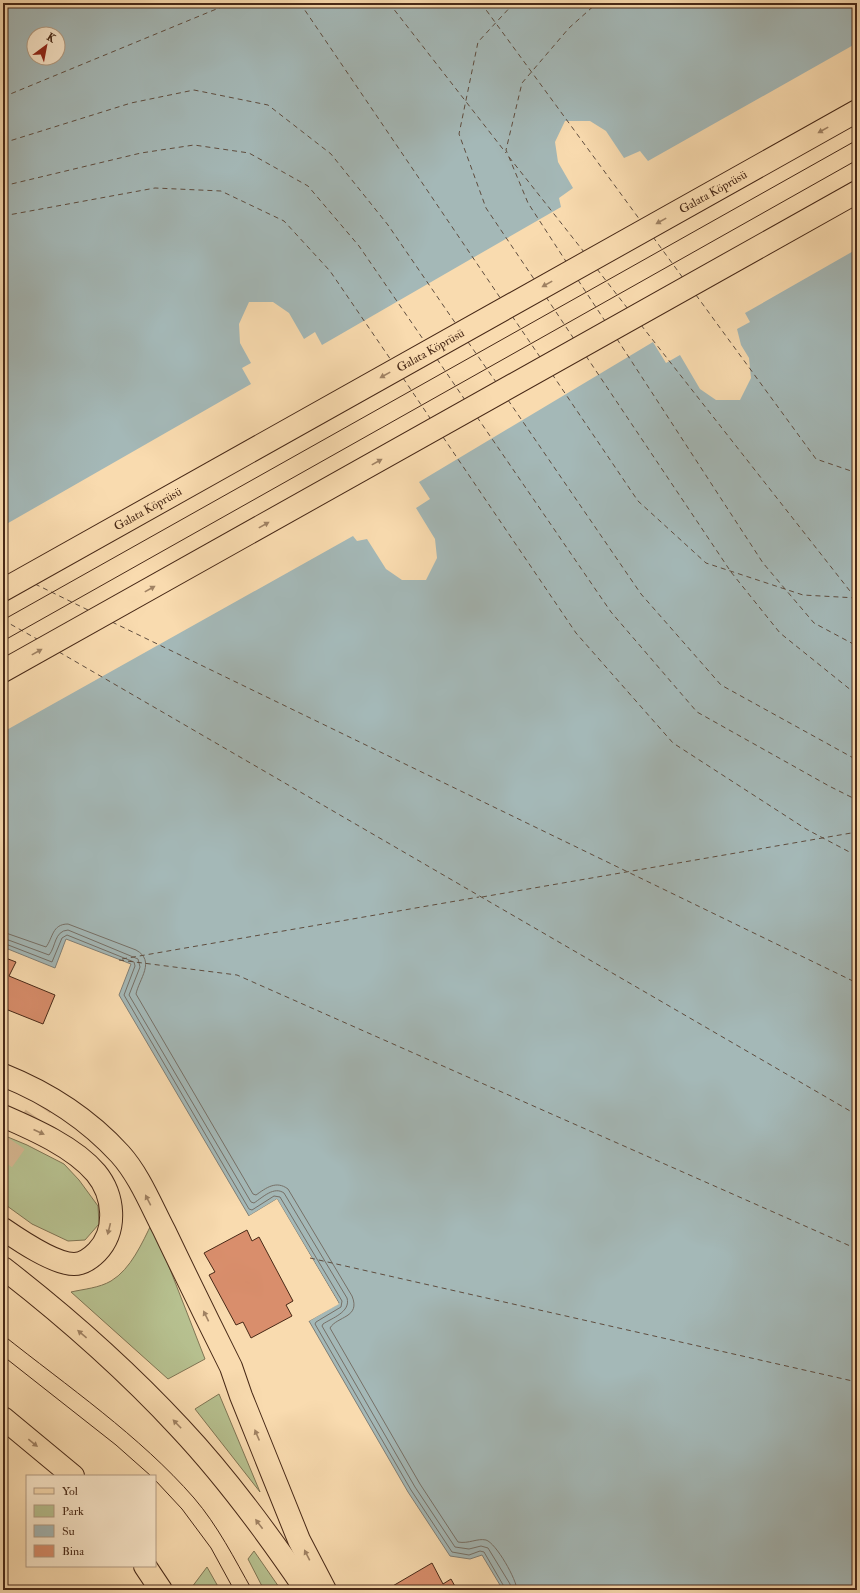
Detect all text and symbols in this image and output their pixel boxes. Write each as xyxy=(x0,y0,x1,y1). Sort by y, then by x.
north arrow xyxy=(26,26,66,66)
text: K xyxy=(44,30,59,46)
one-way arrow xyxy=(817,126,829,133)
street label: Galata Köprüsü xyxy=(677,167,750,217)
one-way arrow xyxy=(655,217,667,224)
one-way arrow xyxy=(542,281,553,288)
street label: Galata Köprüsü xyxy=(394,326,467,376)
one-way arrow xyxy=(379,372,391,379)
one-way arrow xyxy=(371,459,383,465)
street label: Galata Köprüsü xyxy=(111,484,185,534)
one-way arrow xyxy=(258,522,270,529)
one-way arrow xyxy=(145,586,156,592)
one-way arrow xyxy=(31,649,43,656)
one-way arrow xyxy=(33,1129,44,1135)
one-way arrow xyxy=(145,1194,151,1205)
one-way arrow xyxy=(106,1223,112,1235)
one-way arrow xyxy=(203,1311,209,1322)
one-way arrow xyxy=(77,1330,87,1339)
one-way arrow xyxy=(172,1419,181,1429)
one-way arrow xyxy=(254,1429,260,1441)
one-way arrow xyxy=(28,1438,38,1447)
legend xyxy=(26,1475,156,1567)
text: Yol xyxy=(62,1484,78,1499)
text: Park xyxy=(62,1504,84,1519)
one-way arrow xyxy=(255,1519,263,1529)
text: Su xyxy=(62,1524,75,1539)
text: Bina xyxy=(62,1544,85,1559)
one-way arrow xyxy=(304,1550,311,1561)

